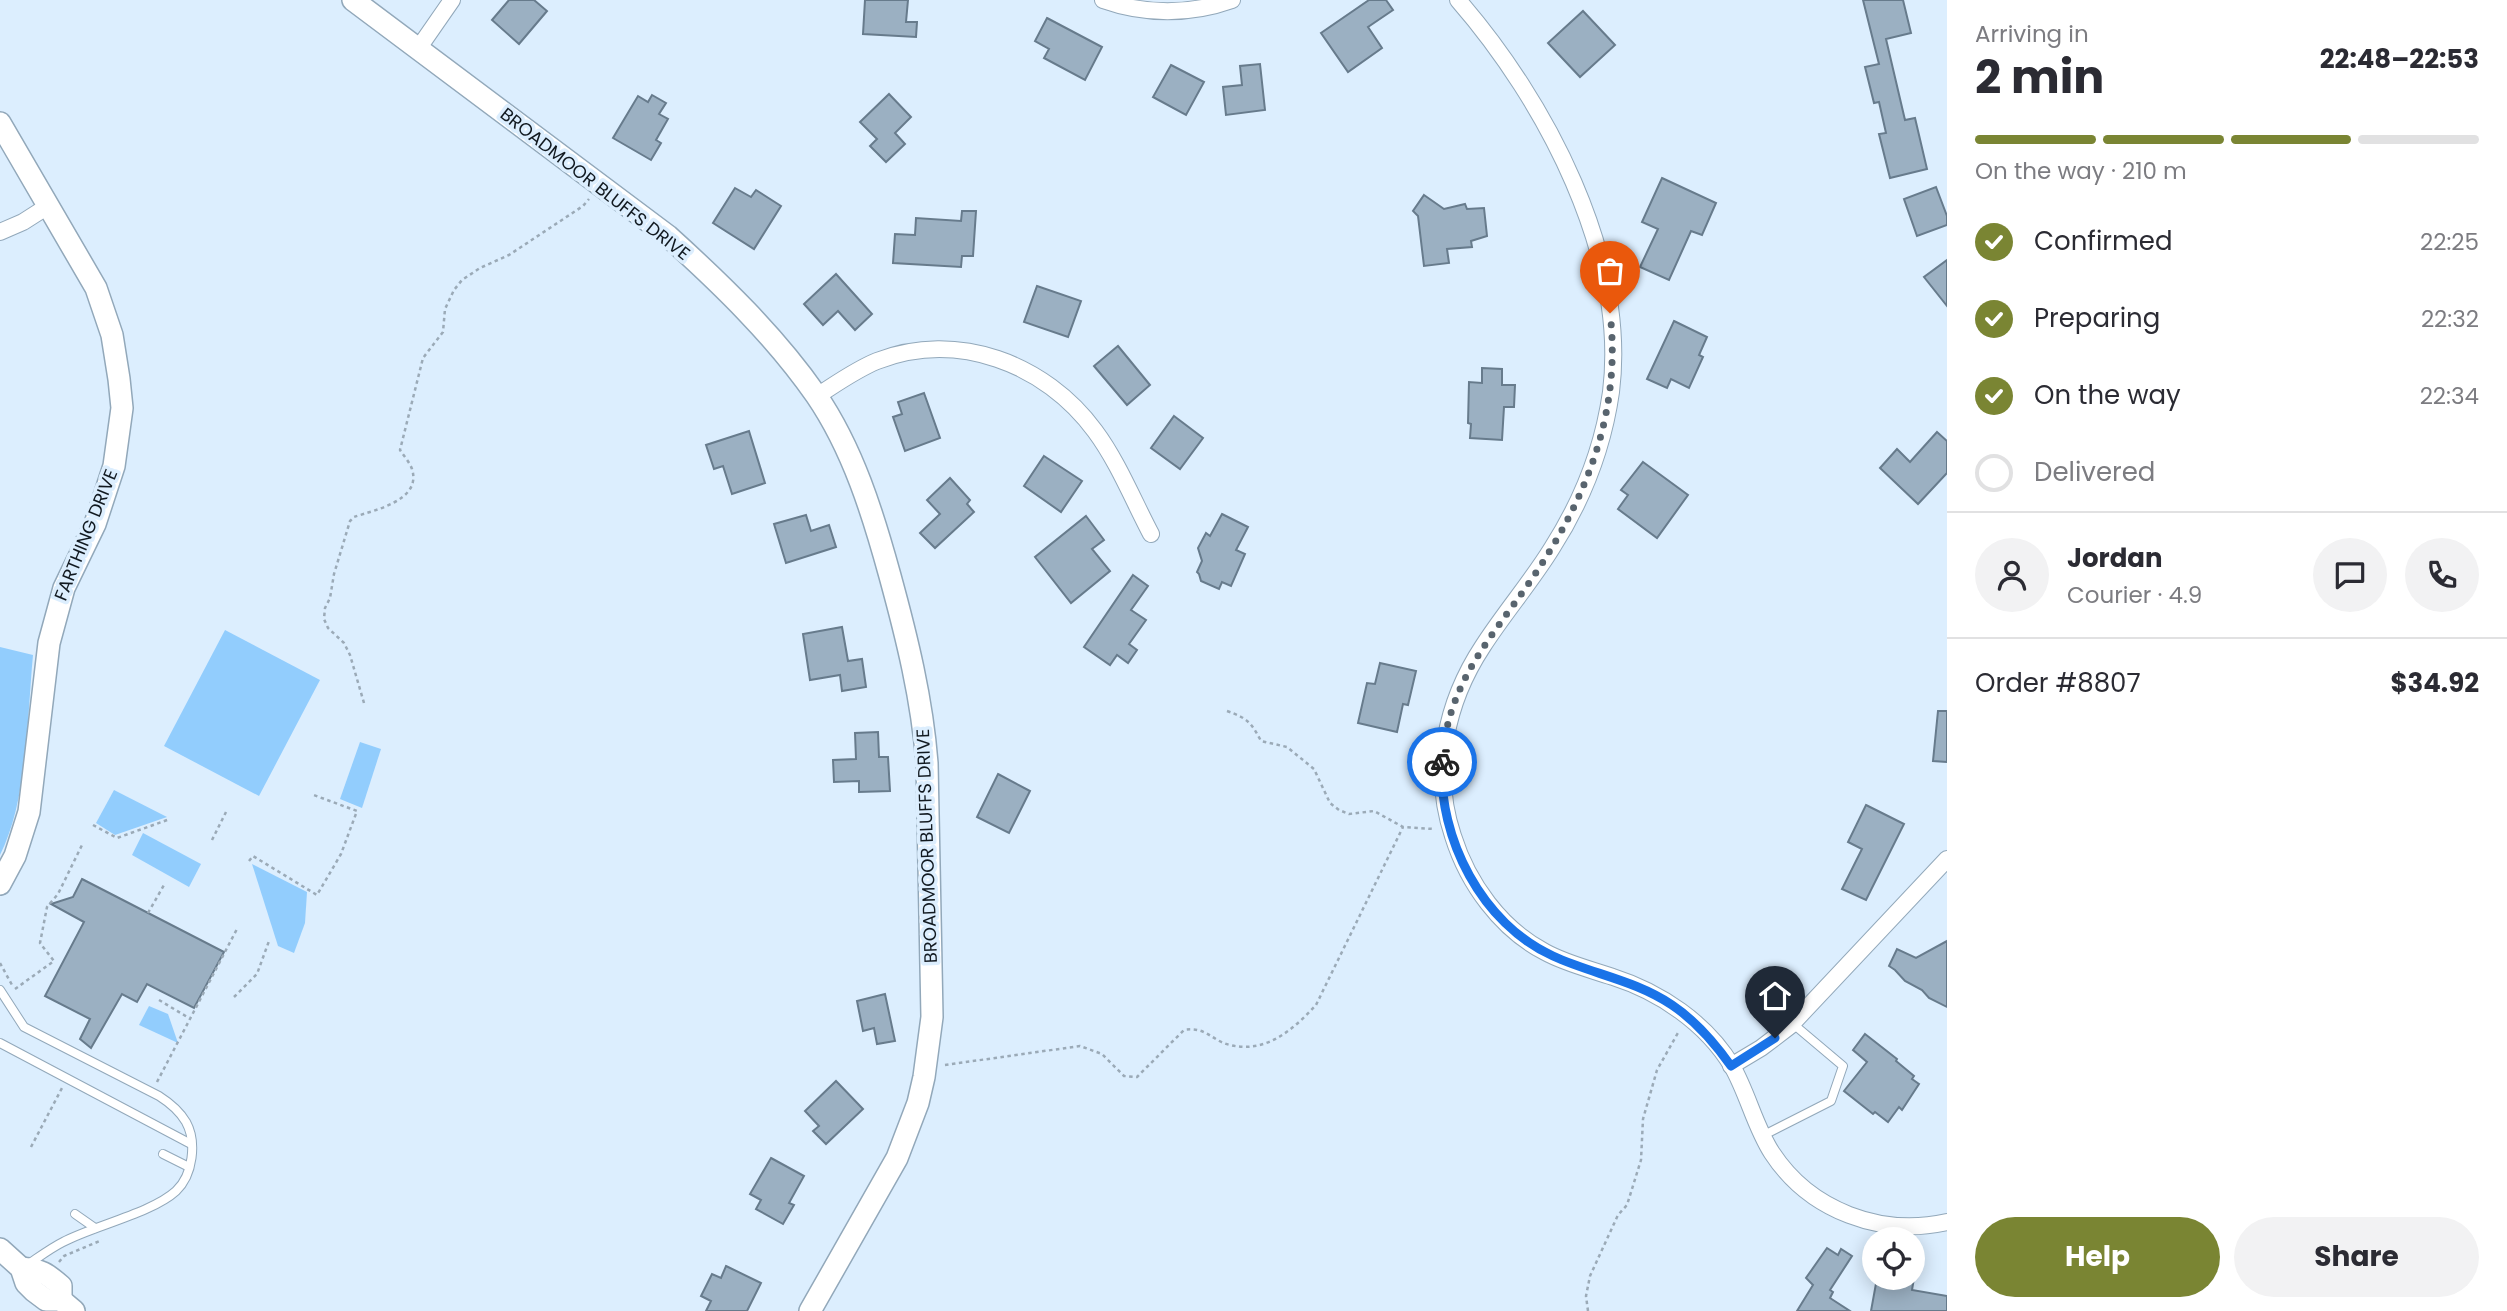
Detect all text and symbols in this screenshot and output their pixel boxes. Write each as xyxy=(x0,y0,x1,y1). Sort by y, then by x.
text: Arriving in xyxy=(1975,18,2089,50)
text: 22:48–22:53 xyxy=(2320,41,2479,77)
text: 2 min xyxy=(1975,45,2104,109)
street label: BROADMOOR BLUFFS DRIVE xyxy=(495,102,695,266)
text: On the way · 210 m xyxy=(1975,155,2187,187)
icon: check xyxy=(1975,223,2013,261)
text: Confirmed xyxy=(2034,223,2172,259)
text: 22:25 xyxy=(2420,226,2479,258)
pin xyxy=(1580,241,1640,313)
icon: bag xyxy=(1591,252,1629,290)
icon: check xyxy=(1975,300,2013,338)
text: Preparing xyxy=(2034,300,2160,336)
text: 22:32 xyxy=(2421,303,2479,335)
icon: check xyxy=(1975,377,2013,415)
text: On the way xyxy=(2034,377,2181,413)
text: 22:34 xyxy=(2420,380,2479,412)
text: Delivered xyxy=(2034,454,2155,490)
street label: FARTHING DRIVE xyxy=(48,465,123,604)
button: person xyxy=(1975,538,2049,612)
button: chat xyxy=(2313,538,2387,612)
button: phone xyxy=(2405,538,2479,612)
text: Jordan xyxy=(2067,540,2163,576)
text: Courier · 4.9 xyxy=(2067,579,2202,611)
text: Order #8807 xyxy=(1975,665,2141,701)
text: $34.92 xyxy=(2390,665,2479,701)
courier xyxy=(1407,727,1477,797)
street label: BROADMOOR BLUFFS DRIVE xyxy=(910,728,943,964)
icon: bike xyxy=(1423,743,1461,781)
pin xyxy=(1745,966,1805,1038)
icon: home xyxy=(1756,977,1794,1015)
button: Help xyxy=(1975,1217,2220,1297)
button: Share xyxy=(2234,1217,2479,1297)
map controls xyxy=(1862,1227,1925,1290)
button: locate xyxy=(1862,1227,1925,1290)

